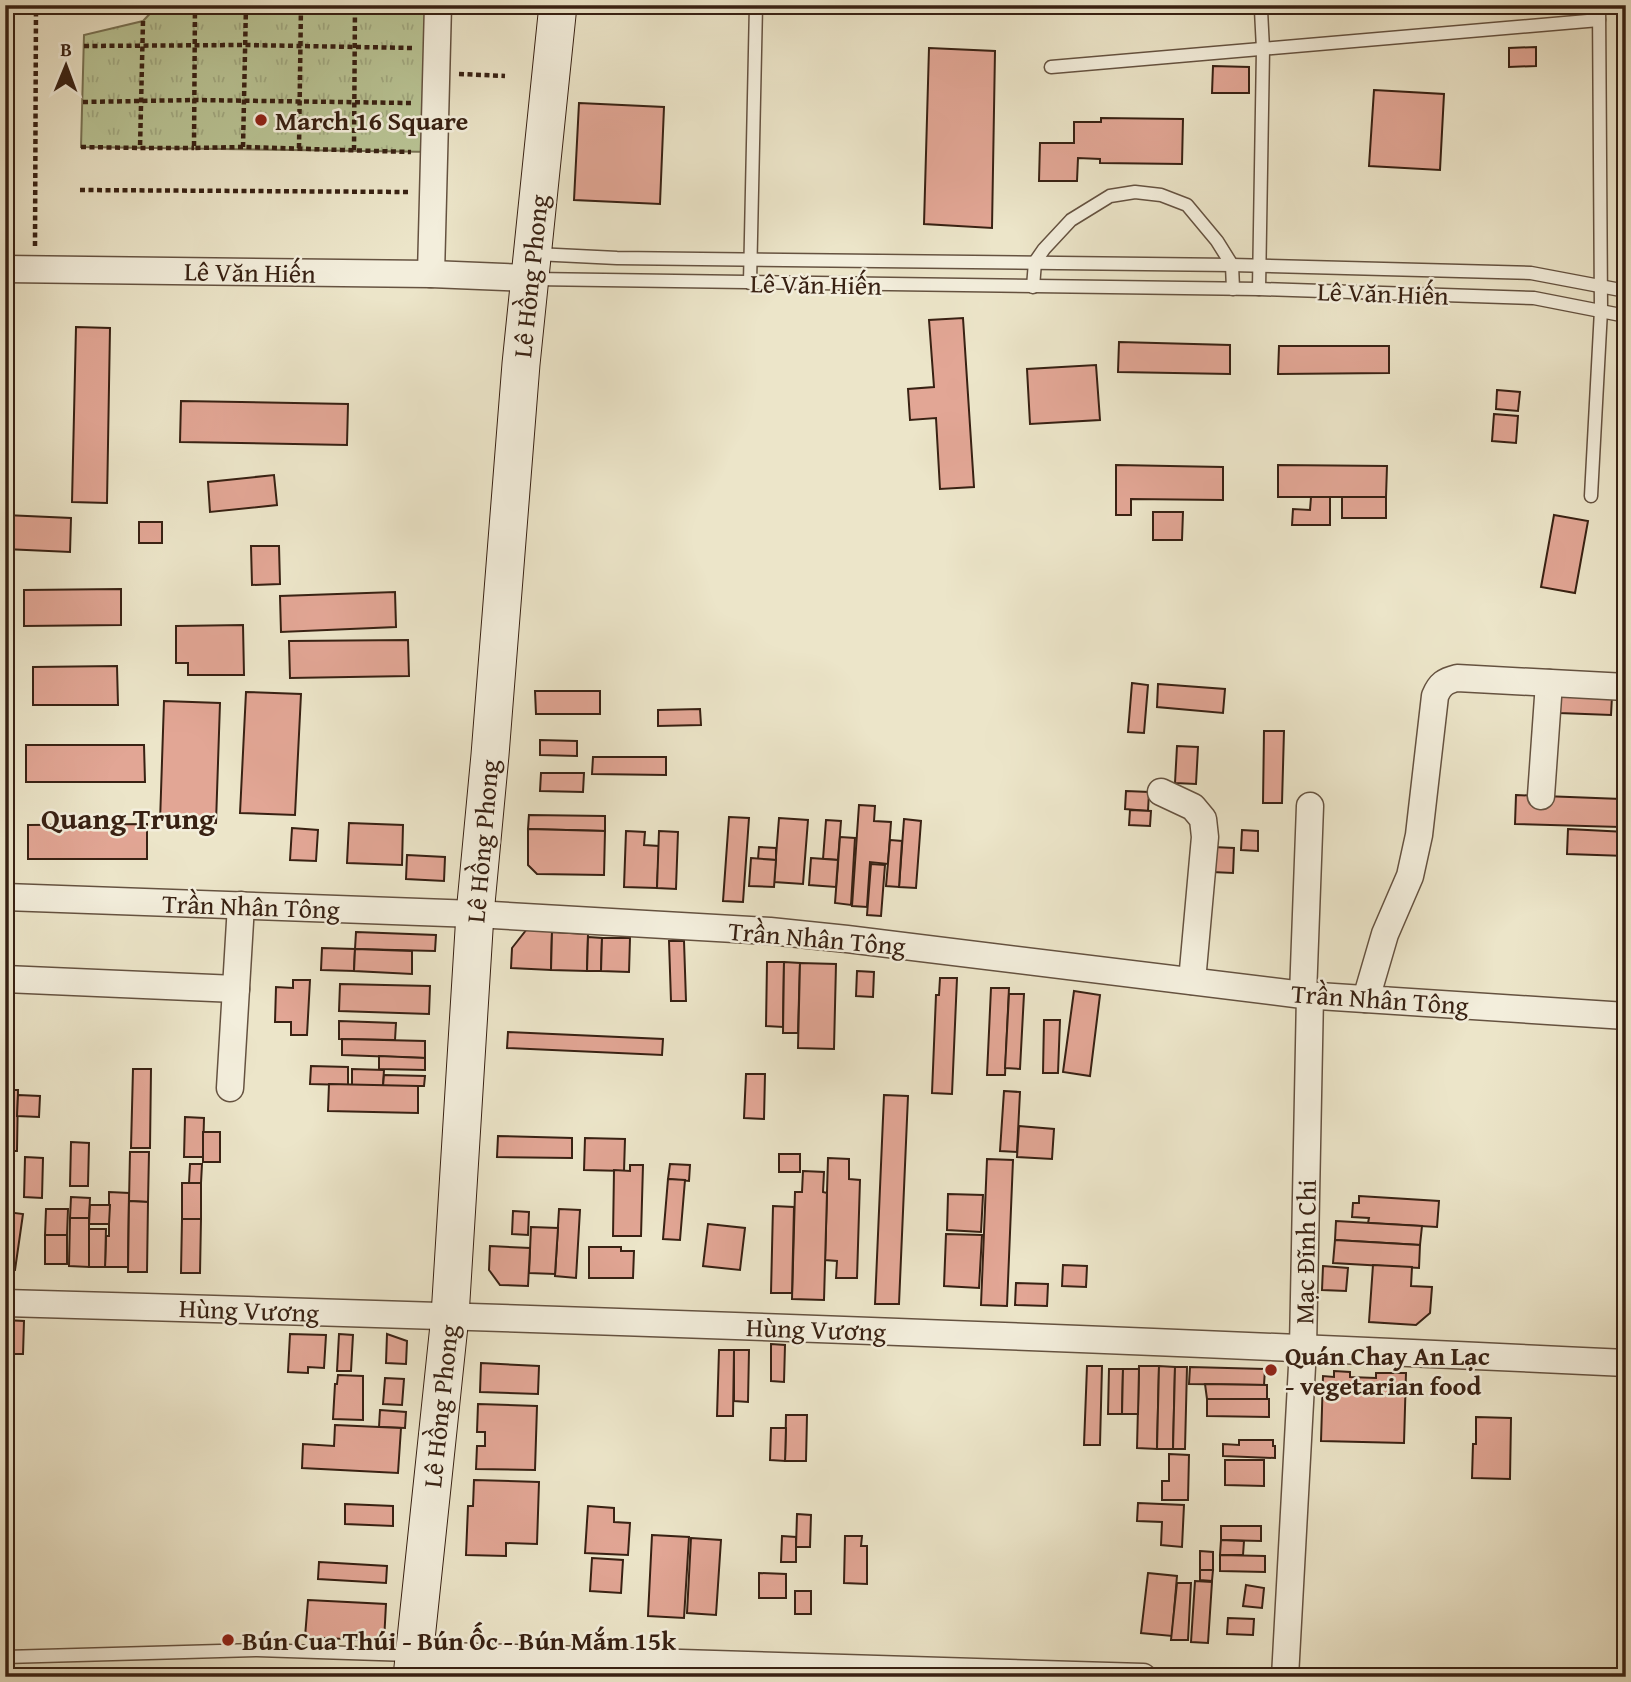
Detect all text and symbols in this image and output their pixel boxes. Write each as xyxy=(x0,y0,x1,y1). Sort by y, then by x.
north arrow xyxy=(32,32,102,102)
text: B xyxy=(60,35,72,63)
place label: March 16 Square xyxy=(275,101,469,140)
marker: March 16 Square xyxy=(253,112,269,128)
street label: Lê Hồng Phong xyxy=(502,192,558,359)
street label: Lê Văn Hiến xyxy=(184,251,317,293)
street label: Lê Văn Hiến xyxy=(750,263,883,305)
street label: Lê Văn Hiến xyxy=(1317,271,1450,315)
street label: Lê Hồng Phong xyxy=(455,758,509,924)
district label: Quang Trung xyxy=(41,796,215,840)
street label: Trần Nhân Tông xyxy=(162,883,340,929)
street label: Trần Nhân Tông xyxy=(727,911,907,965)
street label: Trần Nhân Tông xyxy=(1290,973,1470,1025)
street label: Mạc Đĩnh Chi xyxy=(1284,1179,1326,1325)
street label: Hùng Vương xyxy=(178,1288,320,1332)
street label: Hùng Vương xyxy=(745,1307,887,1351)
street label: Lê Hồng Phong xyxy=(412,1322,468,1489)
place label: Quán Chay An Lạc - vegetarian food xyxy=(1285,1336,1490,1405)
marker: Quán Chay An Lạc - vegetarian food xyxy=(1263,1362,1279,1378)
place label: Bún Cua Thúi - Bún Ốc - Bún Mắm 15k xyxy=(242,1621,676,1660)
marker: Bún Cua Thúi - Bún Ốc - Bún Mắm 15k xyxy=(220,1632,236,1648)

